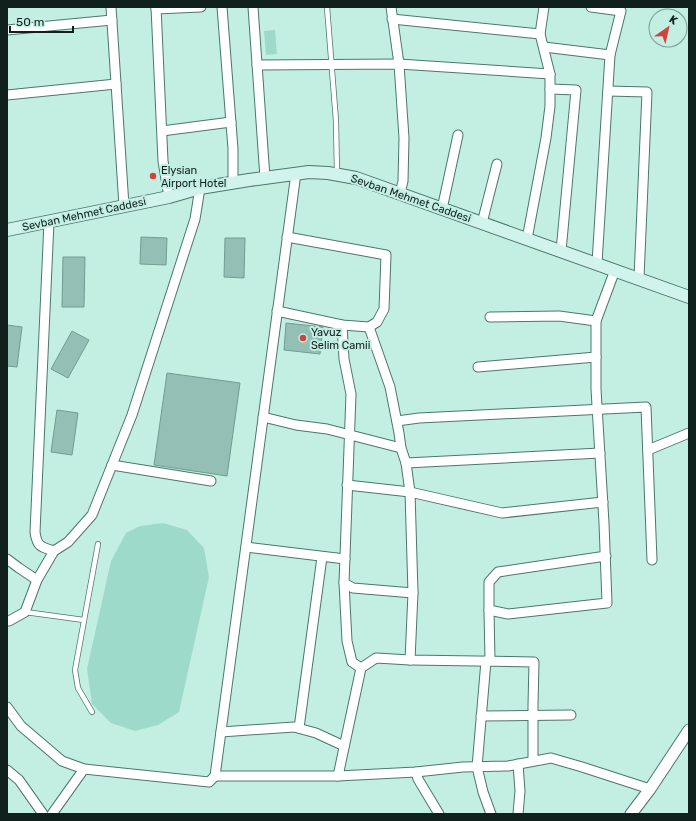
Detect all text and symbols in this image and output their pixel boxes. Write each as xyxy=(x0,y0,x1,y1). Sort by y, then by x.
scale bar xyxy=(10,8,73,34)
north arrow xyxy=(648,8,688,48)
text: K xyxy=(667,13,681,28)
text: 50 m xyxy=(16,15,44,29)
place label: Elysian Airport Hotel xyxy=(161,164,227,190)
marker: Elysian Airport Hotel xyxy=(148,171,158,181)
street label: Sevban Mehmet Caddesi xyxy=(349,172,473,225)
street label: Sevban Mehmet Caddesi xyxy=(21,195,147,234)
place label: Yavuz Selim Camii xyxy=(311,326,370,352)
marker: Yavuz Selim Camii xyxy=(298,333,308,343)

